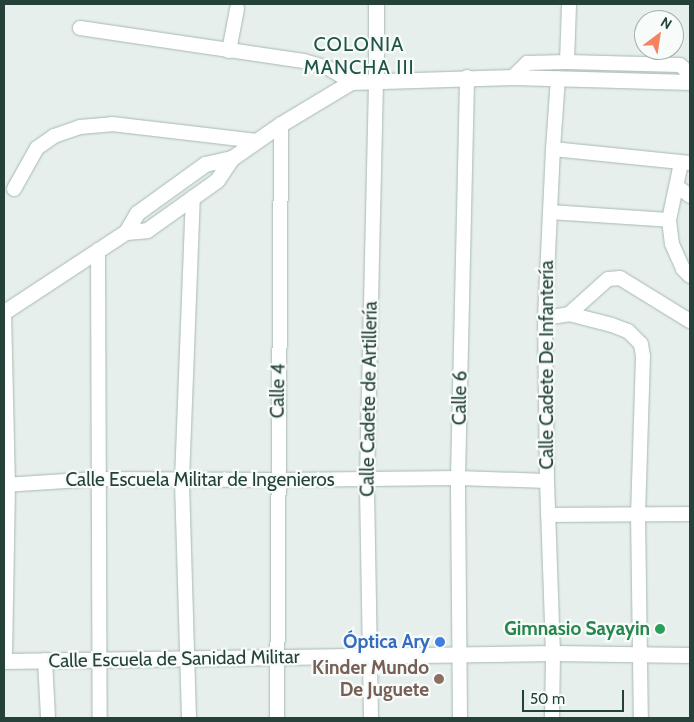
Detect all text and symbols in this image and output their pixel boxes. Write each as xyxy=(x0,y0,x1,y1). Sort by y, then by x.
north arrow xyxy=(634,10,684,60)
text: N xyxy=(657,13,675,33)
district label: COLONIA MANCHA III xyxy=(302,33,416,80)
street label: Calle Cadete De Infantería xyxy=(536,260,558,470)
street label: Calle Cadete de Artillería xyxy=(356,301,382,497)
street label: Calle 4 xyxy=(266,363,290,419)
street label: Calle 6 xyxy=(448,371,472,425)
street label: Calle Escuela Militar de Ingenieros xyxy=(65,469,335,491)
place label: Gimnasio Sayayin xyxy=(504,618,650,640)
marker: Gimnasio Sayayin xyxy=(654,623,666,635)
place label: Óptica Ary xyxy=(343,631,430,653)
marker: Óptica Ary xyxy=(434,636,446,648)
street label: Calle Escuela de Sanidad Militar xyxy=(48,645,300,673)
place label: Kinder Mundo De Juguete xyxy=(312,657,429,701)
marker: Kinder Mundo De Juguete xyxy=(433,673,445,685)
scale bar xyxy=(524,680,626,712)
text: 50 m xyxy=(530,690,565,708)

